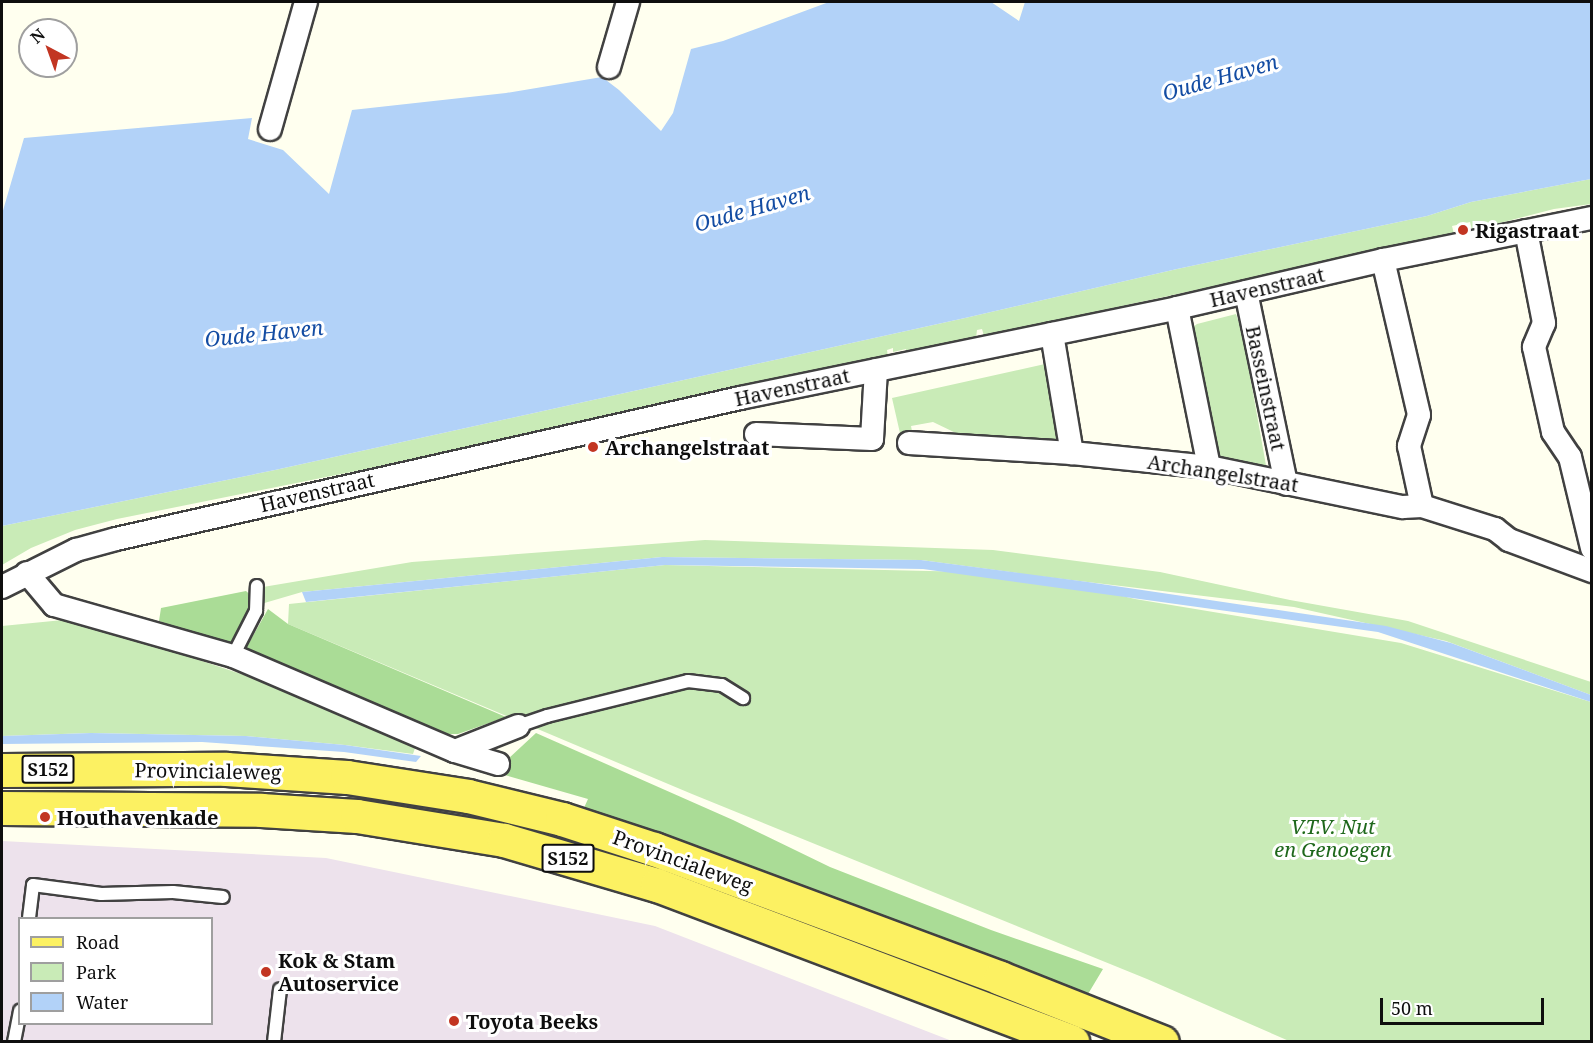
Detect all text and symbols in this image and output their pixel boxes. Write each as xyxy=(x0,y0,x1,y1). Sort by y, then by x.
north arrow xyxy=(18,18,78,78)
text: N xyxy=(26,23,49,48)
water label: Oude Haven xyxy=(1159,48,1281,106)
water label: Oude Haven xyxy=(691,179,813,237)
place label: Rigastraat xyxy=(1475,218,1579,242)
marker: Rigastraat xyxy=(1456,223,1470,237)
street label: Havenstraat xyxy=(1207,262,1327,312)
water label: Oude Haven xyxy=(203,314,325,352)
street label: Basseinstraat xyxy=(1241,323,1291,453)
street label: Havenstraat xyxy=(732,363,852,411)
place label: Archangelstraat xyxy=(605,435,769,459)
marker: Archangelstraat xyxy=(586,440,600,454)
street label: Archangelstraat xyxy=(1146,449,1300,497)
street label: Havenstraat xyxy=(257,467,377,517)
road number: S152 xyxy=(21,754,75,784)
street label: Provincialeweg xyxy=(134,758,282,784)
place label: Houthavenkade xyxy=(57,805,218,829)
marker: Houthavenkade xyxy=(38,810,52,824)
park label: V.T.V. Nut en Genoegen xyxy=(1274,814,1392,861)
street label: Provincialeweg xyxy=(610,825,756,897)
road number: S152 xyxy=(541,843,595,873)
legend xyxy=(18,917,213,1025)
text: Road xyxy=(76,930,119,954)
place label: Kok & Stam Autoservice xyxy=(278,948,399,995)
text: Park xyxy=(76,960,116,984)
marker: Kok & Stam Autoservice xyxy=(259,965,273,979)
scale bar xyxy=(1383,986,1546,1024)
text: Water xyxy=(76,990,128,1014)
text: 50 m xyxy=(1391,996,1433,1020)
place label: Toyota Beeks xyxy=(466,1009,598,1033)
marker: Toyota Beeks xyxy=(447,1014,461,1028)

